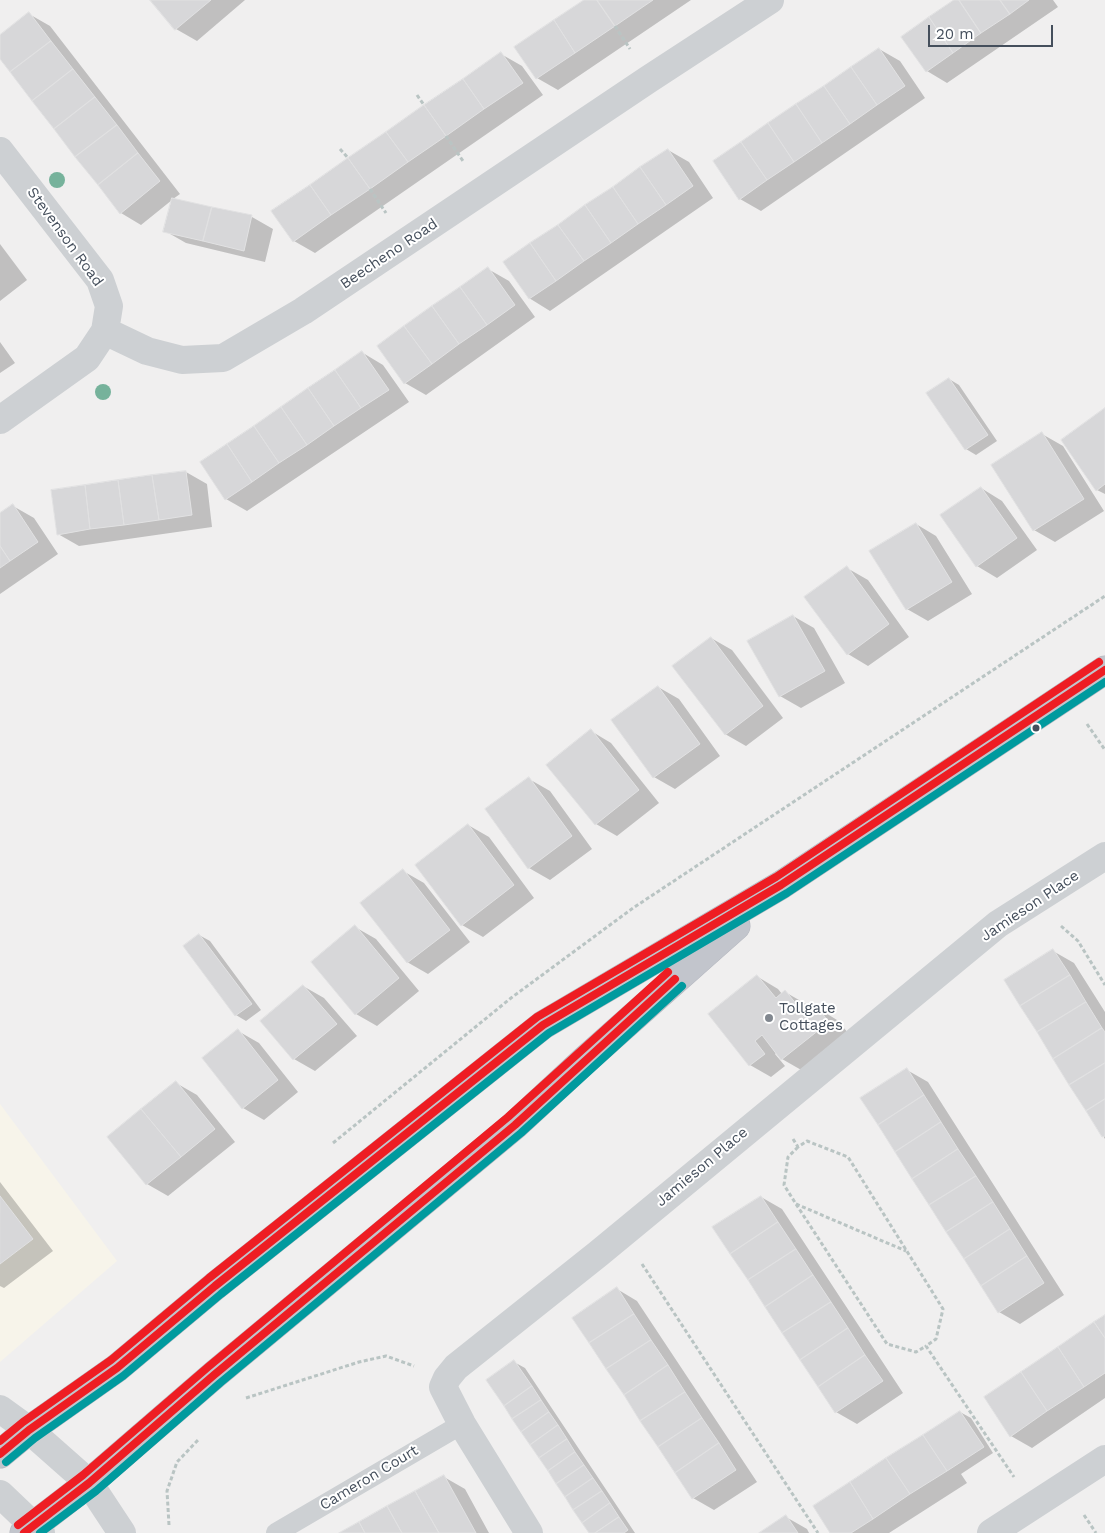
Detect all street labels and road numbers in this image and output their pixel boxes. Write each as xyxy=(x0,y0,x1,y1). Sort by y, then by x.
street label: Stevenson Road xyxy=(23,184,107,290)
street label: Beecheno Road xyxy=(337,215,441,293)
street label: Jamieson Place xyxy=(978,867,1082,945)
street label: Jamieson Place xyxy=(652,1123,752,1211)
street label: Cameron Court xyxy=(317,1442,421,1514)

